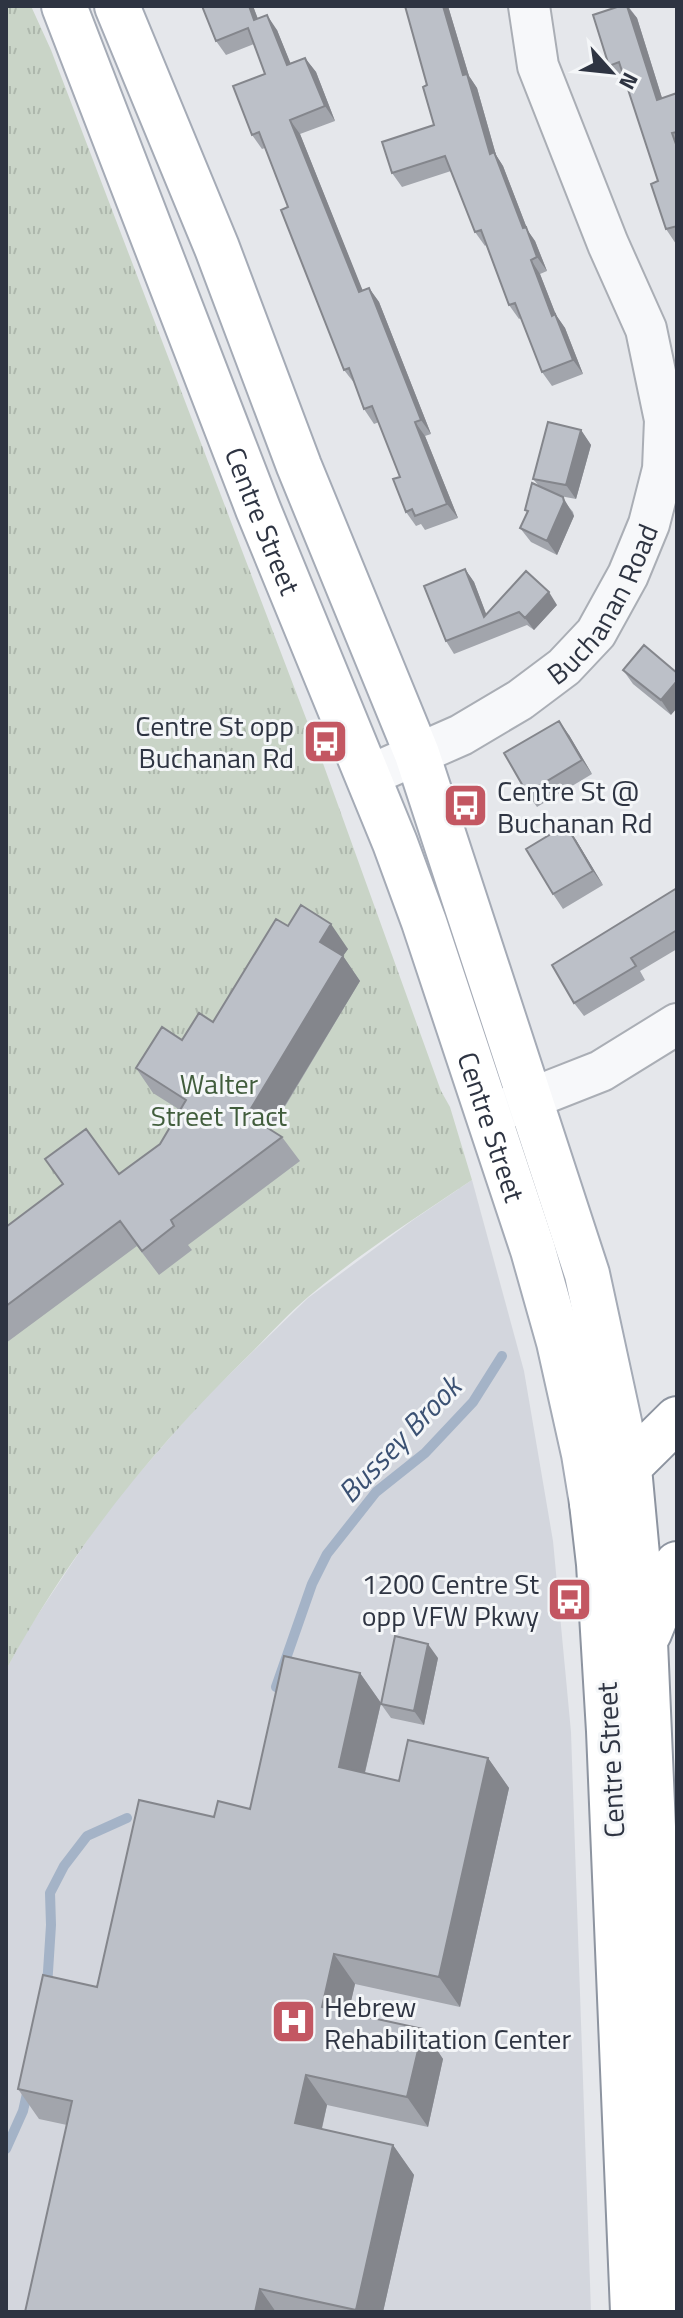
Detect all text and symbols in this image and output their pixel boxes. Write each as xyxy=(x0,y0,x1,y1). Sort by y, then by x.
north arrow xyxy=(571,32,651,112)
text: N xyxy=(610,67,647,96)
street label: Centre Street xyxy=(215,441,312,601)
street label: Buchanan Road xyxy=(537,517,668,695)
place label: Centre St opp Buchanan Rd xyxy=(135,704,294,779)
bus stop icon: Centre St opp Buchanan Rd xyxy=(301,717,349,765)
place label: Centre St @ Buchanan Rd xyxy=(497,769,652,844)
bus stop icon: Centre St @ Buchanan Rd xyxy=(442,782,490,830)
street label: Centre Street xyxy=(447,1046,537,1208)
park label: Walter Street Tract xyxy=(151,1062,287,1137)
water label: Bussey Brook xyxy=(326,1362,474,1513)
place label: 1200 Centre St opp VFW Pkwy xyxy=(362,1562,539,1637)
bus stop icon: 1200 Centre St opp VFW Pkwy xyxy=(546,1575,594,1623)
street label: Centre Street xyxy=(584,1681,636,1839)
place label: Hebrew Rehabilitation Center xyxy=(324,1985,571,2060)
hospital icon: Hebrew Rehabilitation Center xyxy=(269,1998,317,2046)

